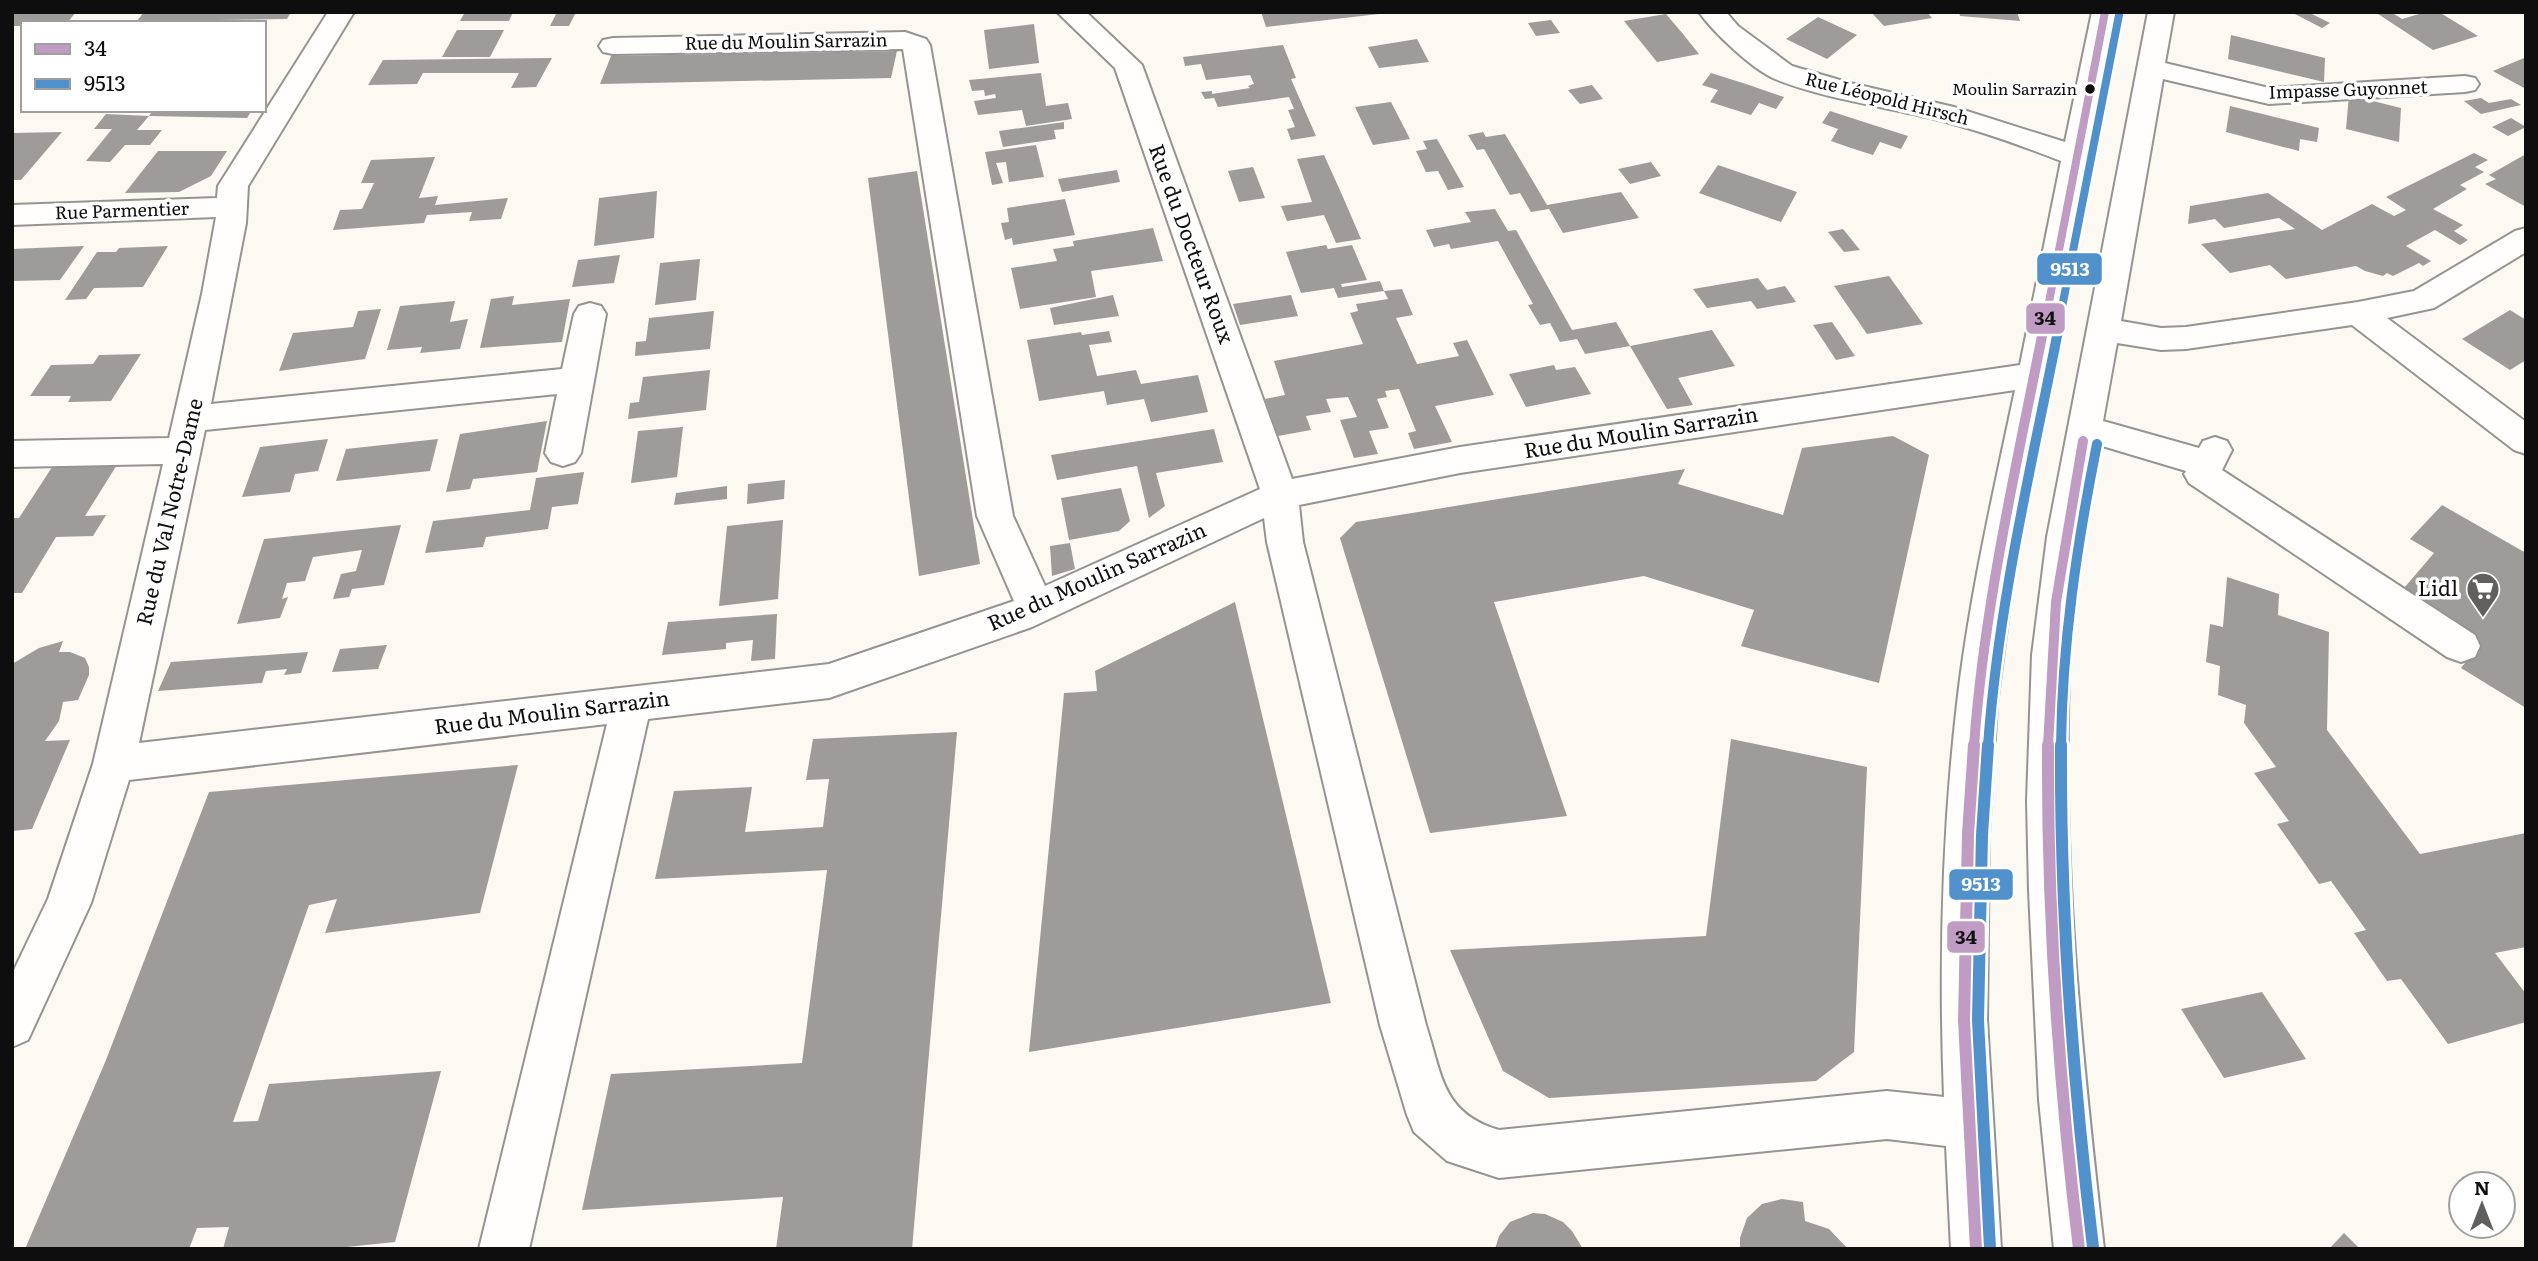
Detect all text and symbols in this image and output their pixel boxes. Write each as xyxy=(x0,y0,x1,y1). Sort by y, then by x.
legend xyxy=(21,21,266,112)
street label: Rue du Moulin Sarrazin xyxy=(684,25,888,56)
text: 34 xyxy=(84,31,107,62)
street label: Rue Léopold Hirsch xyxy=(1803,64,1972,131)
text: 9513 xyxy=(84,66,126,97)
street label: Impasse Guyonnet xyxy=(2268,72,2429,105)
place label: Moulin Sarrazin xyxy=(1952,76,2077,100)
marker: Moulin Sarrazin xyxy=(2083,82,2097,96)
street label: Rue du Docteur Roux xyxy=(1143,139,1244,347)
street label: Rue Parmentier xyxy=(54,194,190,225)
line badge: 9513 xyxy=(2036,252,2103,286)
text: 9513 xyxy=(2050,254,2090,282)
line badge: 34 xyxy=(2025,302,2066,335)
text: 34 xyxy=(2034,303,2057,331)
street label: Rue du Val Notre-Dame xyxy=(126,395,209,628)
street label: Rue du Moulin Sarrazin xyxy=(1521,397,1760,464)
street label: Rue du Moulin Sarrazin xyxy=(982,512,1211,637)
supermarket icon: Lidl xyxy=(2464,570,2502,619)
place label: Lidl xyxy=(2418,571,2458,602)
street label: Rue du Moulin Sarrazin xyxy=(432,681,671,740)
line badge: 9513 xyxy=(1948,868,2014,901)
text: 9513 xyxy=(1961,869,2001,897)
line badge: 34 xyxy=(1946,920,1986,954)
text: 34 xyxy=(1955,922,1978,950)
north arrow xyxy=(2447,1170,2517,1240)
text: N xyxy=(2474,1173,2490,1201)

